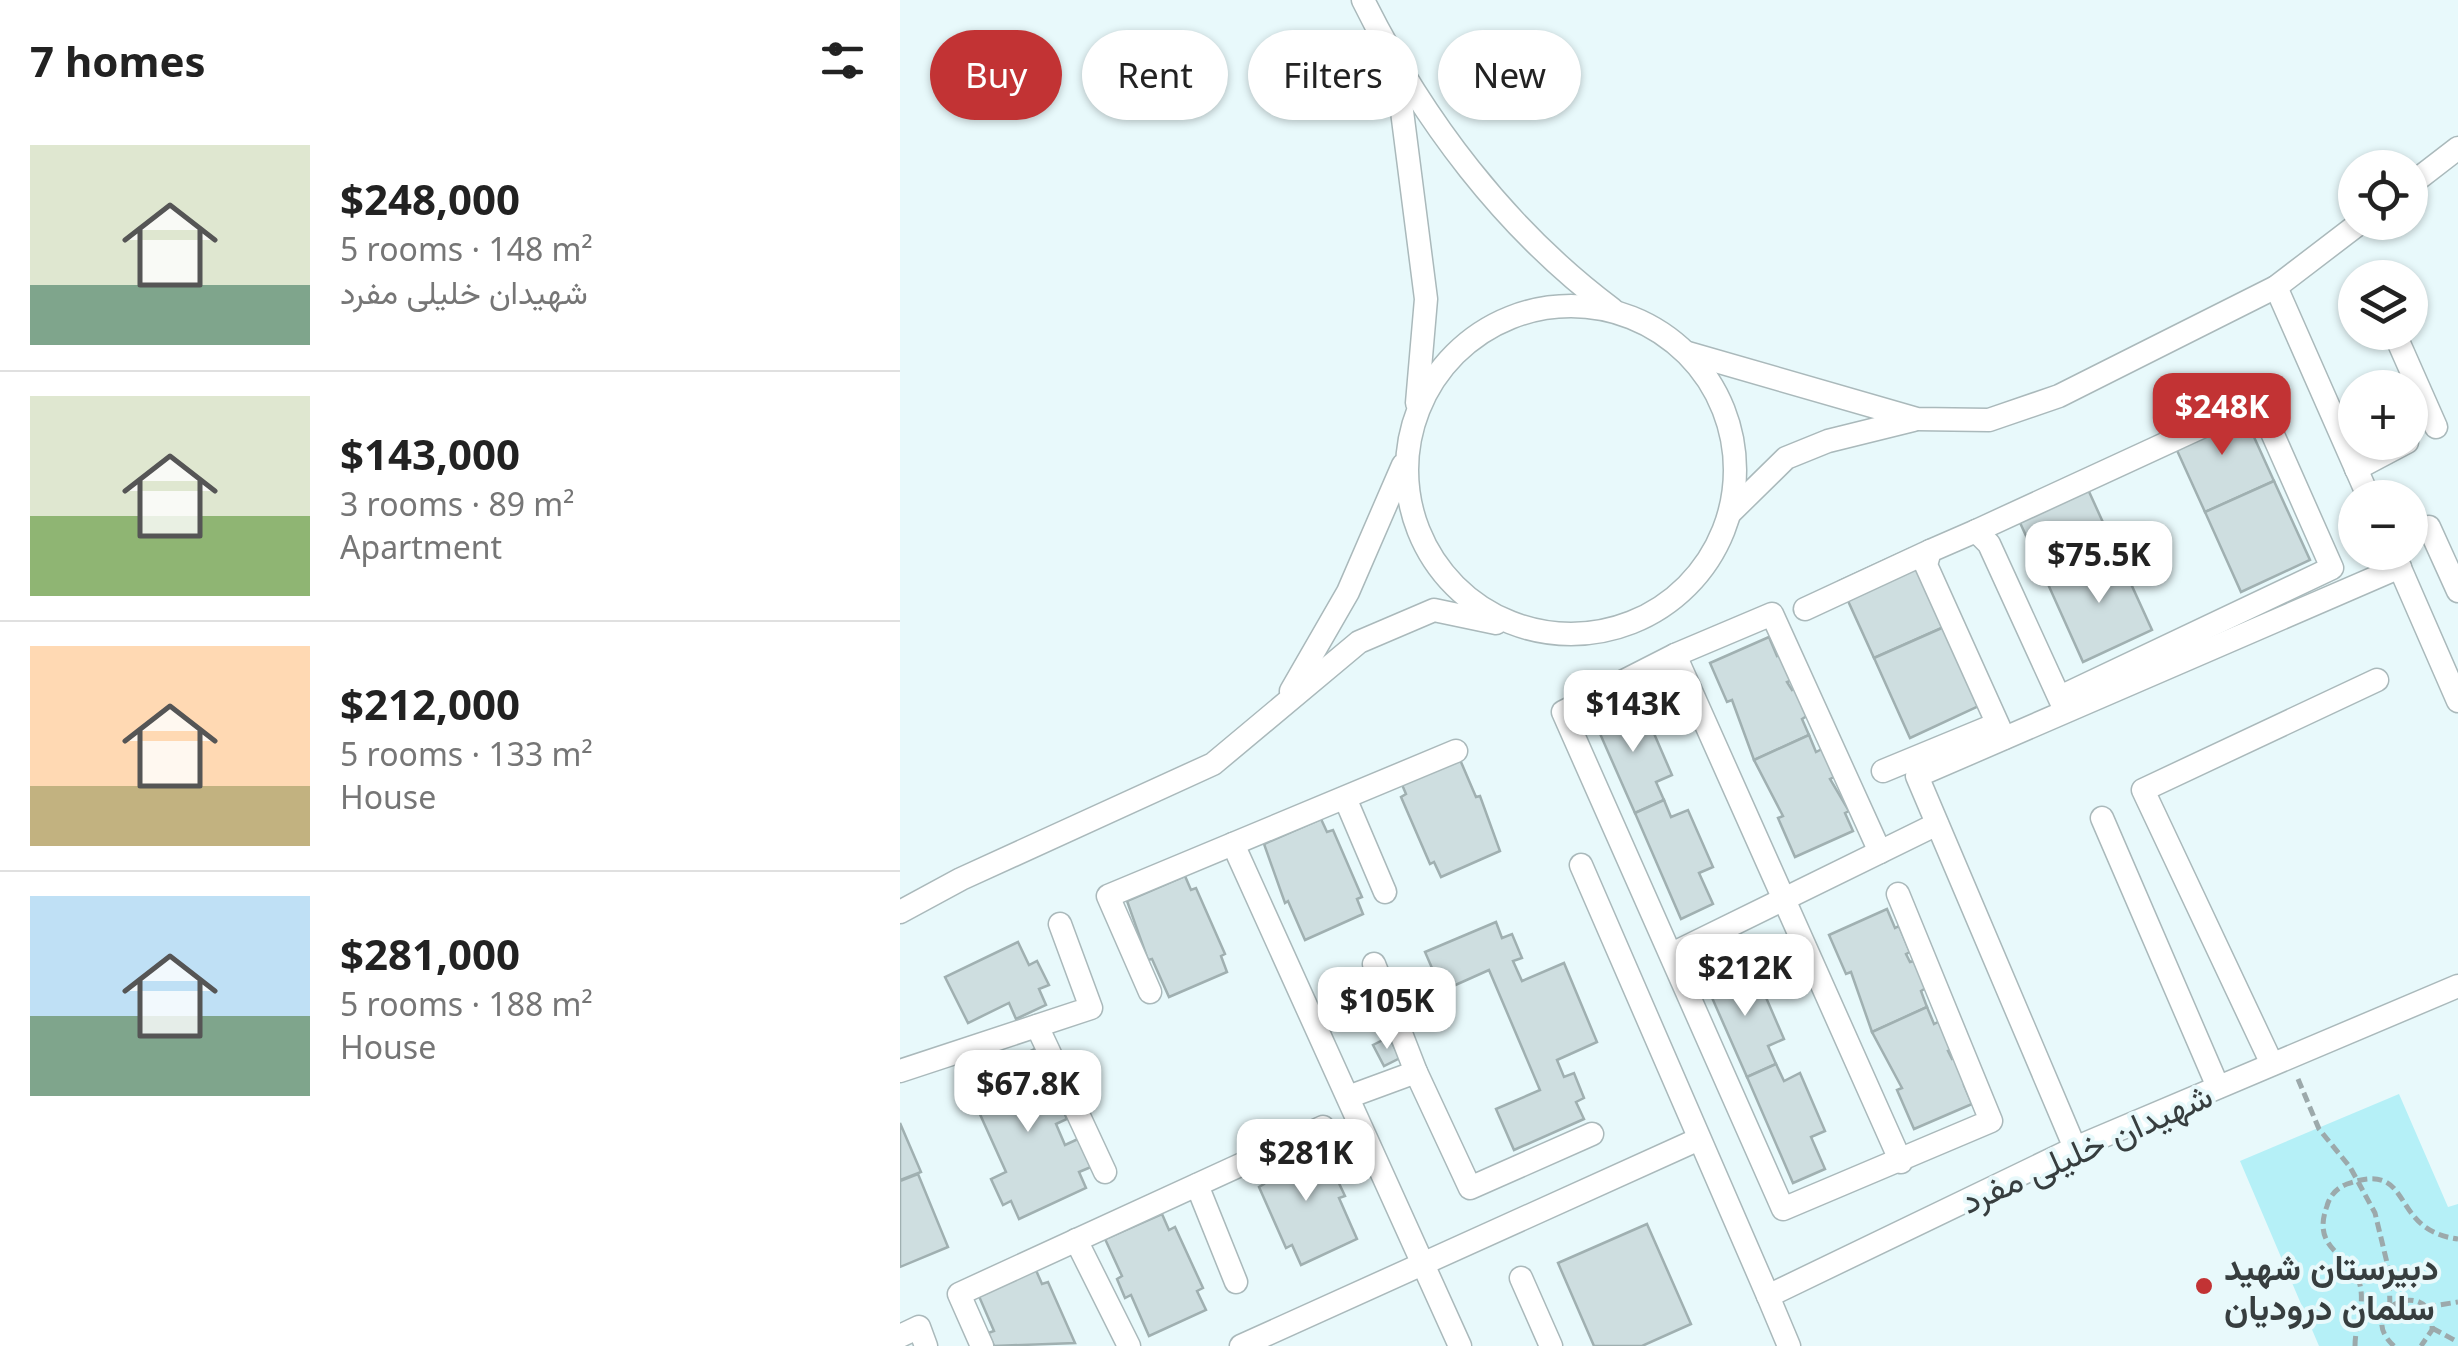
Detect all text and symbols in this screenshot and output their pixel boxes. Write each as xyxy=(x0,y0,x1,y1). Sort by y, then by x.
chip: Buy xyxy=(930,30,1062,120)
chip: Rent xyxy=(1082,30,1228,120)
chip: Filters xyxy=(1248,30,1418,120)
chip: New xyxy=(1438,30,1581,120)
text: 7 homes xyxy=(30,32,206,89)
icon: filters xyxy=(815,33,870,88)
map controls xyxy=(2338,150,2428,570)
button: locate xyxy=(2338,150,2428,240)
text: $248,000 xyxy=(340,170,520,227)
icon: home xyxy=(110,185,230,305)
text: 5 rooms · 148 m² xyxy=(340,227,593,270)
button: layers xyxy=(2338,260,2428,350)
text: شهیدان خلیلی مفرد xyxy=(340,270,588,313)
button: + xyxy=(2338,370,2428,460)
pin: $248K xyxy=(2152,373,2292,458)
text: $248K xyxy=(2175,384,2269,427)
text: $143,000 xyxy=(340,425,520,482)
icon: home xyxy=(110,436,230,556)
button: − xyxy=(2338,480,2428,570)
text: 3 rooms · 89 m² xyxy=(340,482,574,525)
pin: $75.5K xyxy=(2018,521,2180,606)
text: Apartment xyxy=(340,525,502,568)
text: $75.5K xyxy=(2047,532,2151,575)
pin: $143K xyxy=(1563,670,1703,755)
text: $212,000 xyxy=(340,675,520,732)
text: $143K xyxy=(1586,681,1680,724)
icon: home xyxy=(110,686,230,806)
text: 5 rooms · 133 m² xyxy=(340,732,593,775)
text: House xyxy=(340,775,436,818)
text: $281,000 xyxy=(340,925,520,982)
pin: $212K xyxy=(1675,934,1815,1019)
icon: home xyxy=(110,936,230,1056)
text: $212K xyxy=(1698,945,1792,988)
pin: $105K xyxy=(1317,967,1457,1052)
text: $105K xyxy=(1340,978,1434,1021)
text: 5 rooms · 188 m² xyxy=(340,982,593,1025)
text: House xyxy=(340,1025,436,1068)
pin: $67.8K xyxy=(947,1050,1109,1135)
text: $67.8K xyxy=(976,1061,1080,1104)
street label: شهیدان خلیلی مفرد xyxy=(1953,1070,2219,1224)
pin: $281K xyxy=(1236,1119,1376,1204)
text: $281K xyxy=(1259,1130,1353,1173)
place label: دبیرستان شهید سلمان درودیان xyxy=(2224,1243,2439,1330)
marker: دبیرستان شهید سلمان درودیان xyxy=(2193,1275,2215,1297)

